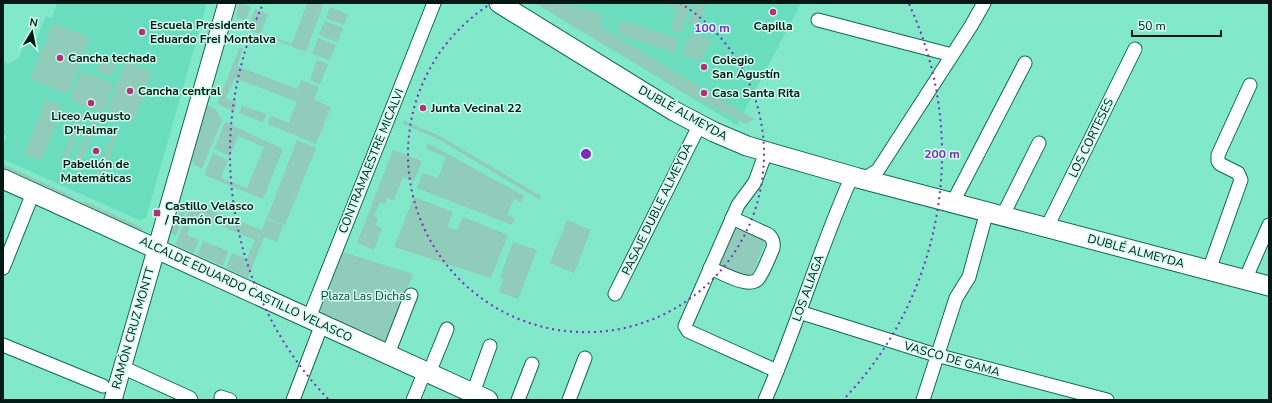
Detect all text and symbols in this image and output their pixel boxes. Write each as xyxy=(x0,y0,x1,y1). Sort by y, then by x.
marker: Capilla xyxy=(768,7,778,17)
north arrow xyxy=(12,12,52,52)
scale bar xyxy=(1132,12,1221,38)
text: N xyxy=(28,15,39,31)
place label: Escuela Presidente Eduardo Frei Montalva xyxy=(150,17,276,47)
place label: Capilla xyxy=(754,18,792,34)
text: 50 m xyxy=(1138,18,1166,34)
text: 100 m xyxy=(694,20,730,36)
marker: Escuela Presidente Eduardo Frei Montalva xyxy=(137,27,147,37)
place label: Cancha techada xyxy=(68,50,156,66)
place label: Colegio San Agustín xyxy=(712,52,780,82)
marker: Cancha techada xyxy=(55,53,65,63)
marker: Colegio San Agustín xyxy=(699,62,709,72)
street label: DUBLÉ ALMEYDA xyxy=(636,82,731,144)
place label: Cancha central xyxy=(138,83,221,99)
place label: Casa Santa Rita xyxy=(712,85,800,101)
marker: Cancha central xyxy=(125,86,135,96)
street label: CONTRAMAESTRE MICALVI xyxy=(335,86,407,236)
marker: Casa Santa Rita xyxy=(699,88,709,98)
street label: LOS CORTESES xyxy=(1065,96,1117,180)
marker: Liceo Augusto D'Halmar xyxy=(86,98,96,108)
place label: Junta Vecinal 22 xyxy=(430,100,522,116)
marker: Junta Vecinal 22 xyxy=(418,103,428,113)
place label: Liceo Augusto D'Halmar xyxy=(51,108,131,138)
street label: PASAJE DUBLE ALMEYDA xyxy=(618,140,696,278)
marker: Pabellón de Matemáticas xyxy=(91,146,101,156)
text: 200 m xyxy=(924,146,960,162)
centre of rings xyxy=(579,147,593,161)
place label: Pabellón de Matemáticas xyxy=(61,156,132,186)
place label: Castillo Velasco / Ramón Cruz xyxy=(164,198,254,228)
marker: Castillo Velasco / Ramón Cruz xyxy=(152,208,162,218)
street label: DUBLÉ ALMEYDA xyxy=(1086,230,1186,272)
street label: ALCALDE EDUARDO CASTILLO VELASCO xyxy=(137,233,355,345)
street label: LOS ALIAGA xyxy=(788,252,828,324)
street label: RAMÓN CRUZ MONTT xyxy=(108,265,158,391)
park label: Plaza Las Dichas xyxy=(321,288,411,304)
street label: VASCO DE GAMA xyxy=(901,337,1002,380)

